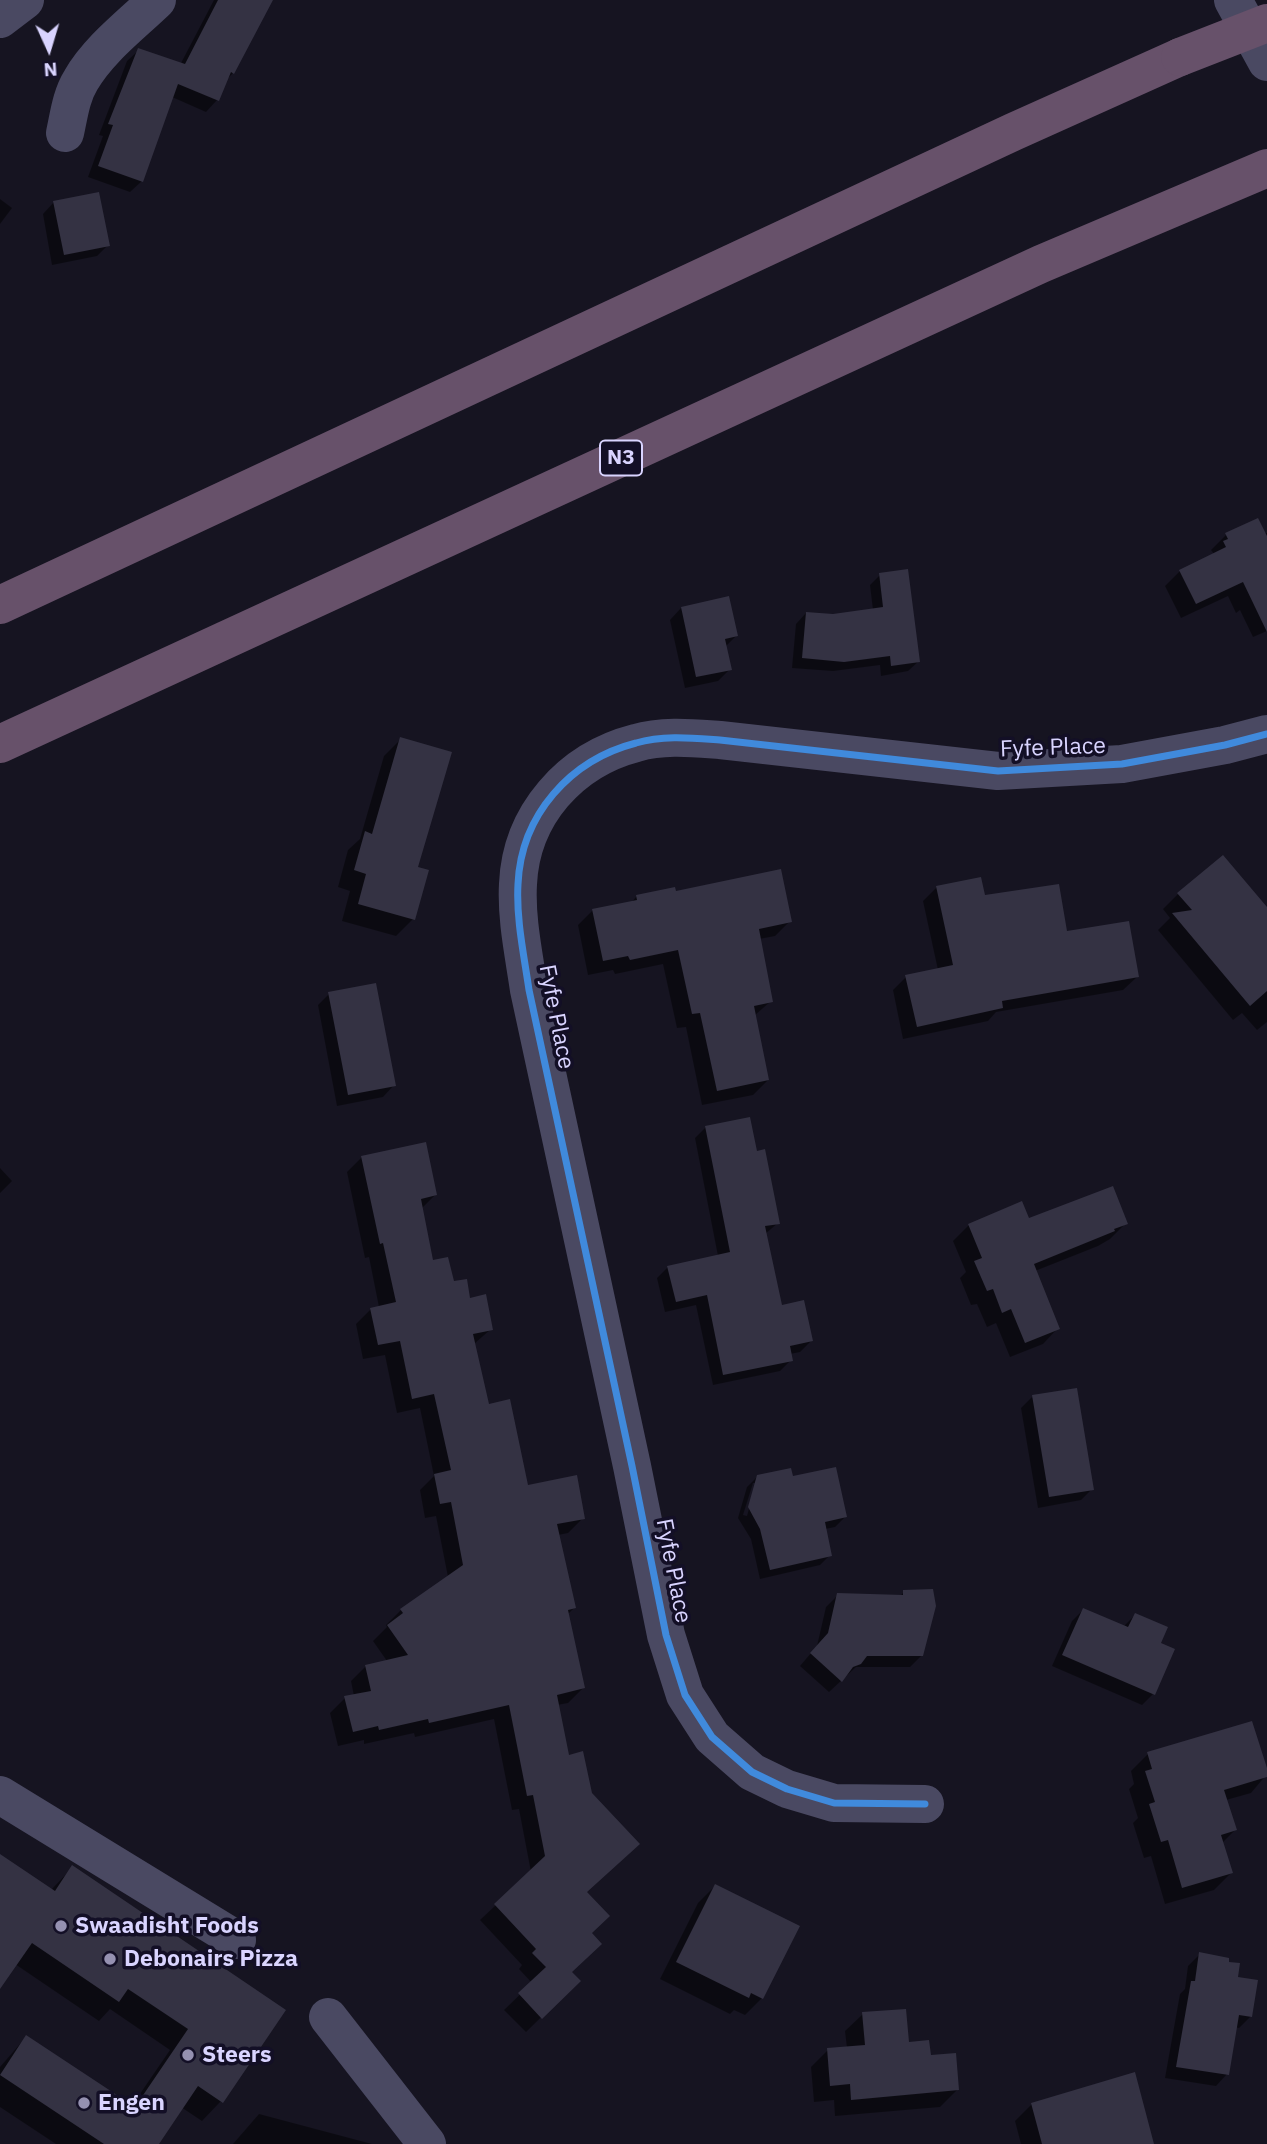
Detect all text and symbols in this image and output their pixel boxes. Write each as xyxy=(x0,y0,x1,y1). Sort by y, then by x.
north arrow xyxy=(14,14,84,84)
text: N xyxy=(43,57,58,82)
road number: N3 xyxy=(600,440,642,476)
street label: Fyfe Place xyxy=(1000,732,1106,764)
street label: Fyfe Place xyxy=(532,962,580,1072)
street label: Fyfe Place xyxy=(649,1516,697,1626)
place label: Swaadisht Foods xyxy=(75,1912,259,1940)
marker: Swaadisht Foods xyxy=(53,1918,69,1934)
place label: Debonairs Pizza xyxy=(124,1945,298,1973)
marker: Debonairs Pizza xyxy=(102,1951,118,1967)
place label: Steers xyxy=(202,2041,272,2069)
marker: Steers xyxy=(180,2047,196,2063)
place label: Engen xyxy=(98,2089,165,2117)
marker: Engen xyxy=(76,2095,92,2111)

